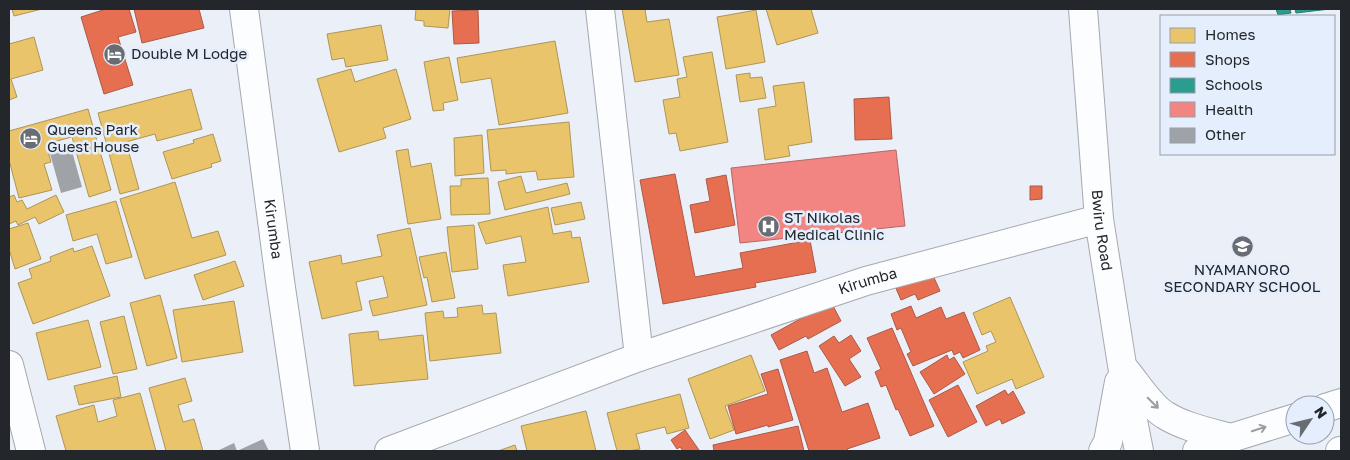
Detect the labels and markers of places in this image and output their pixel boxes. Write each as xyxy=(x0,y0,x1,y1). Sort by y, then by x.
hotel icon: Double M Lodge xyxy=(103,42,127,66)
place label: Double M Lodge xyxy=(131,44,247,62)
place label: Queens Park Guest House xyxy=(47,120,139,155)
hotel icon: Queens Park Guest House xyxy=(19,127,43,151)
place label: ST Nikolas Medical Clinic xyxy=(784,208,885,243)
hospital icon: ST Nikolas Medical Clinic xyxy=(756,215,780,239)
school or university icon: NYAMANORO SECONDARY SCHOOL xyxy=(1230,235,1254,259)
place label: NYAMANORO SECONDARY SCHOOL xyxy=(1164,260,1321,295)

